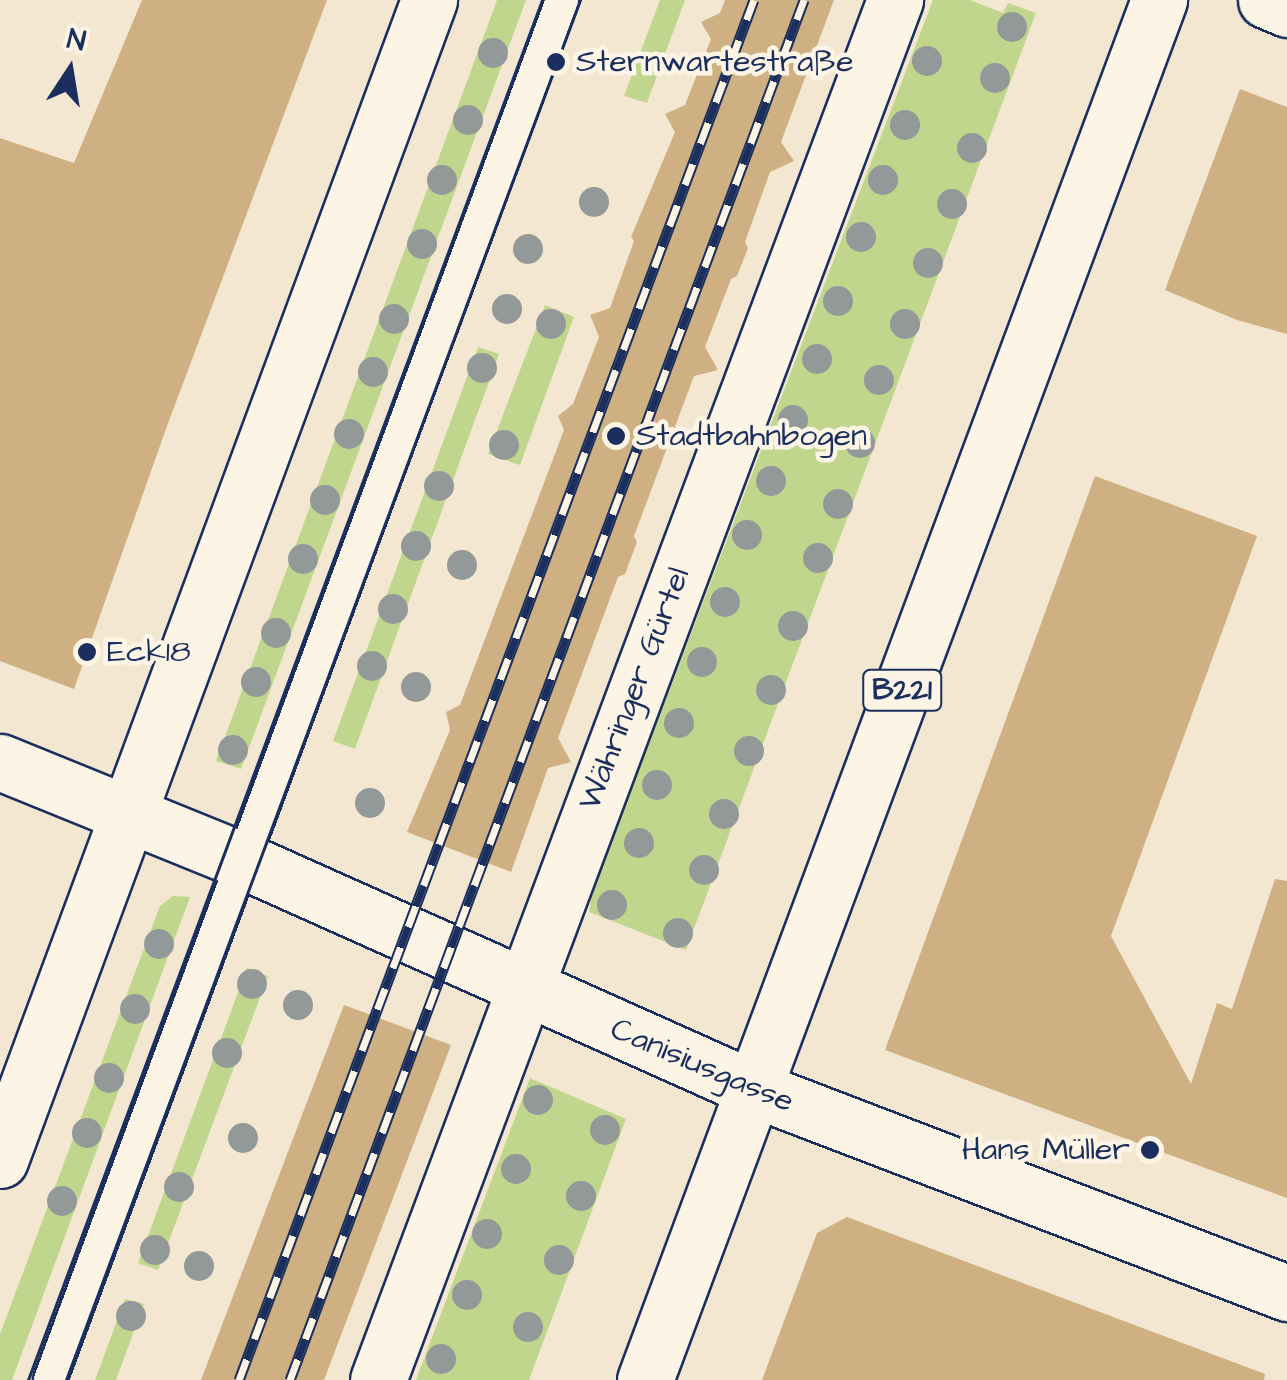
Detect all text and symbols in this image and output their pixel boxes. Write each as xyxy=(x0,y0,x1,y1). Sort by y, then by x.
text: N xyxy=(64,19,89,61)
north arrow xyxy=(20,20,120,120)
place label: Sternwartestraße xyxy=(576,43,854,81)
marker: Sternwartestraße xyxy=(545,51,567,73)
place label: Stadtbahnbogen xyxy=(636,417,867,455)
marker: Stadtbahnbogen xyxy=(605,425,627,447)
street label: Währinger Gürtel xyxy=(571,562,699,816)
place label: Eck18 xyxy=(107,633,191,671)
marker: Eck18 xyxy=(76,641,98,663)
road number: B221 xyxy=(862,665,942,715)
street label: Canisiusgasse xyxy=(605,1010,799,1122)
place label: Hans Müller xyxy=(962,1131,1130,1169)
marker: Hans Müller xyxy=(1139,1139,1161,1161)

